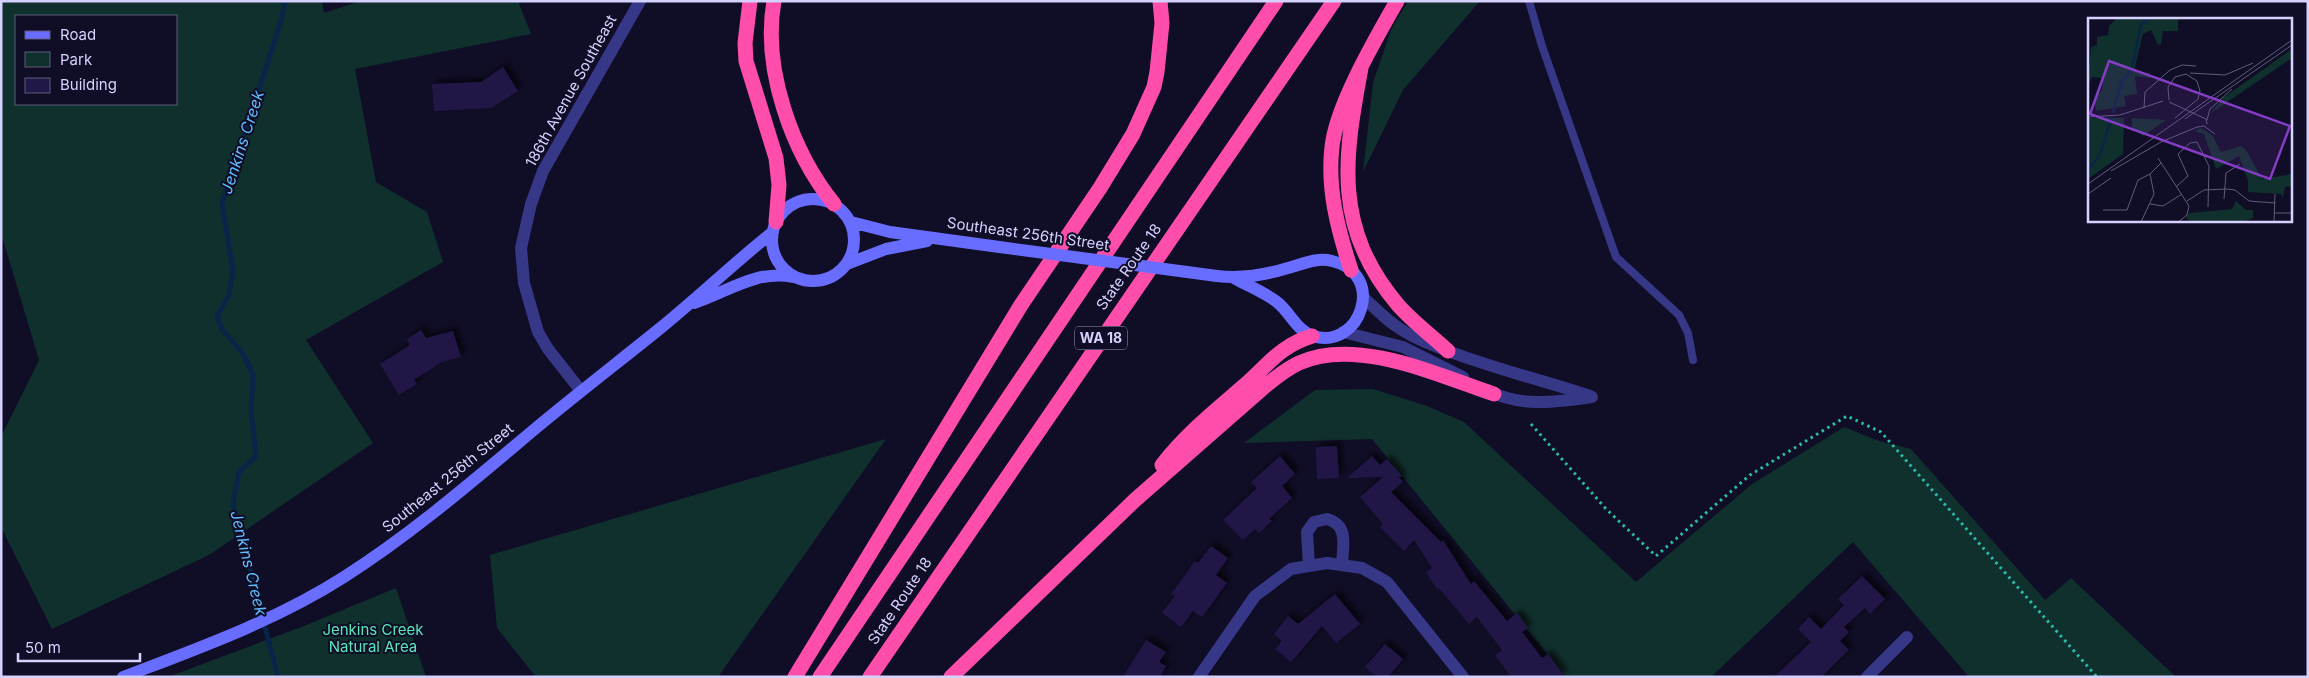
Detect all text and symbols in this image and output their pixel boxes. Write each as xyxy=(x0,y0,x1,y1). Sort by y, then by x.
street label: 186th Avenue Southeast xyxy=(521,11,620,170)
legend xyxy=(15,15,178,105)
inset map xyxy=(2088,18,2292,221)
text: Road xyxy=(60,25,96,44)
text: Park xyxy=(60,50,93,69)
text: Building xyxy=(60,75,117,94)
water label: Jenkins Creek xyxy=(216,88,268,196)
street label: Southeast 256th Street xyxy=(946,213,1110,254)
street label: State Route 18 xyxy=(1092,220,1165,314)
road number: WA 18 xyxy=(1075,326,1127,349)
street label: Southeast 256th Street xyxy=(378,419,517,536)
water label: Jenkins Creek xyxy=(226,508,272,618)
street label: State Route 18 xyxy=(863,553,936,648)
park label: Jenkins Creek Natural Area xyxy=(322,620,424,656)
scale bar xyxy=(18,630,140,662)
text: 50 m xyxy=(25,638,61,657)

